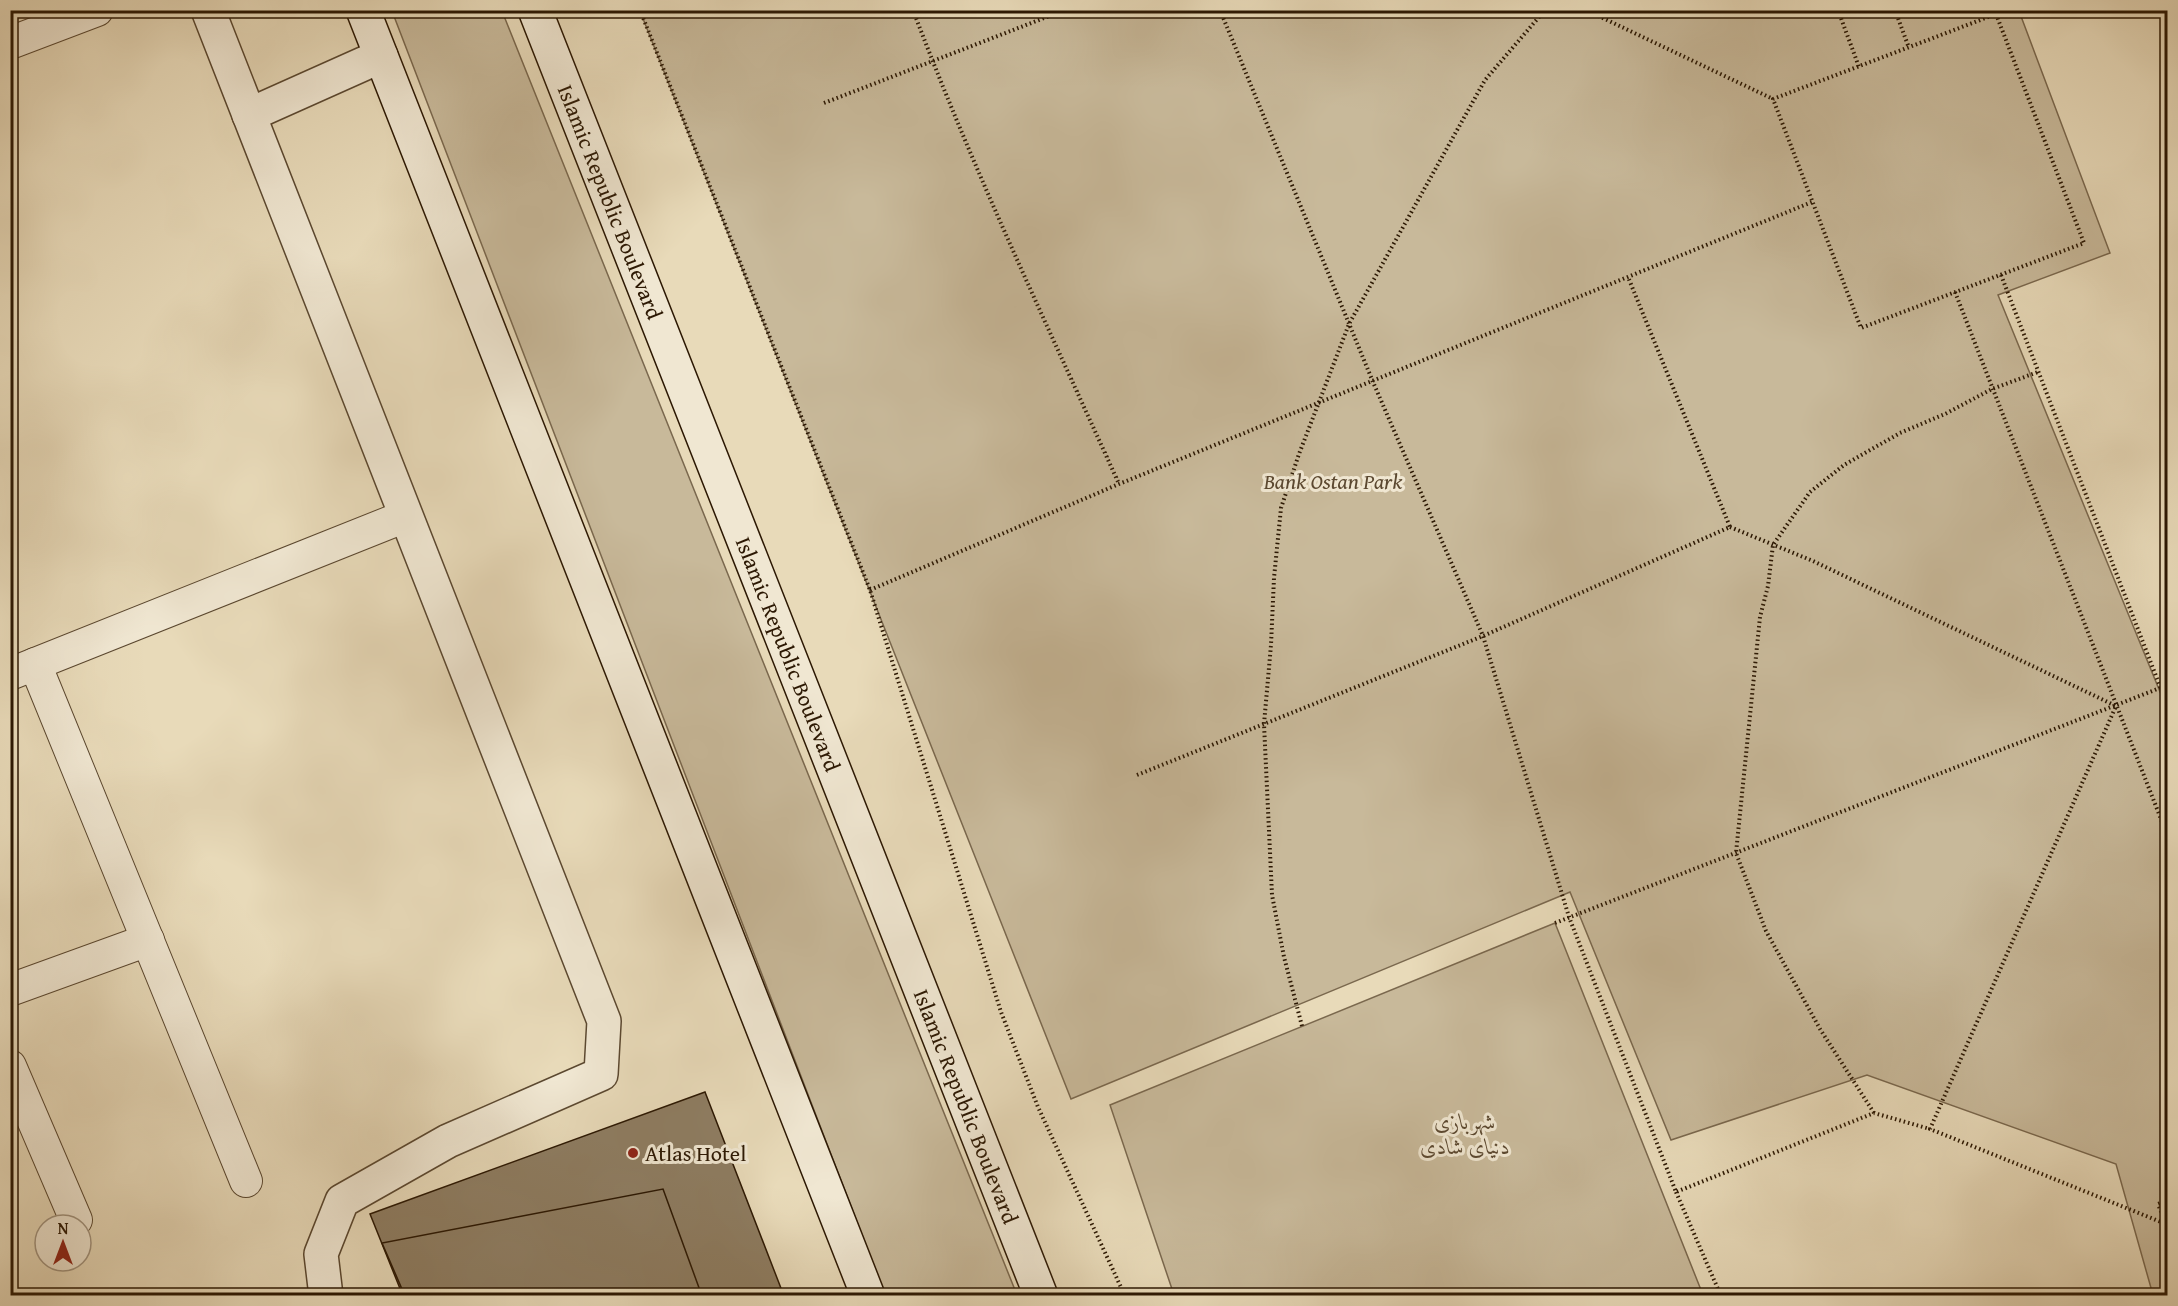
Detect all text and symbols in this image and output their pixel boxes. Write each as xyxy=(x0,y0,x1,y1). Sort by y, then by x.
street label: Islamic Republic Boulevard xyxy=(550,80,671,324)
park label: Bank Ostan Park xyxy=(1263,465,1403,497)
street label: Islamic Republic Boulevard xyxy=(728,532,849,776)
street label: Islamic Republic Boulevard xyxy=(906,984,1027,1228)
park label: شهربازی دنیای شادی xyxy=(1420,1105,1510,1162)
place label: Atlas Hotel xyxy=(645,1137,746,1169)
marker: Atlas Hotel xyxy=(626,1146,640,1160)
north arrow xyxy=(33,1213,93,1273)
text: N xyxy=(58,1216,69,1240)

